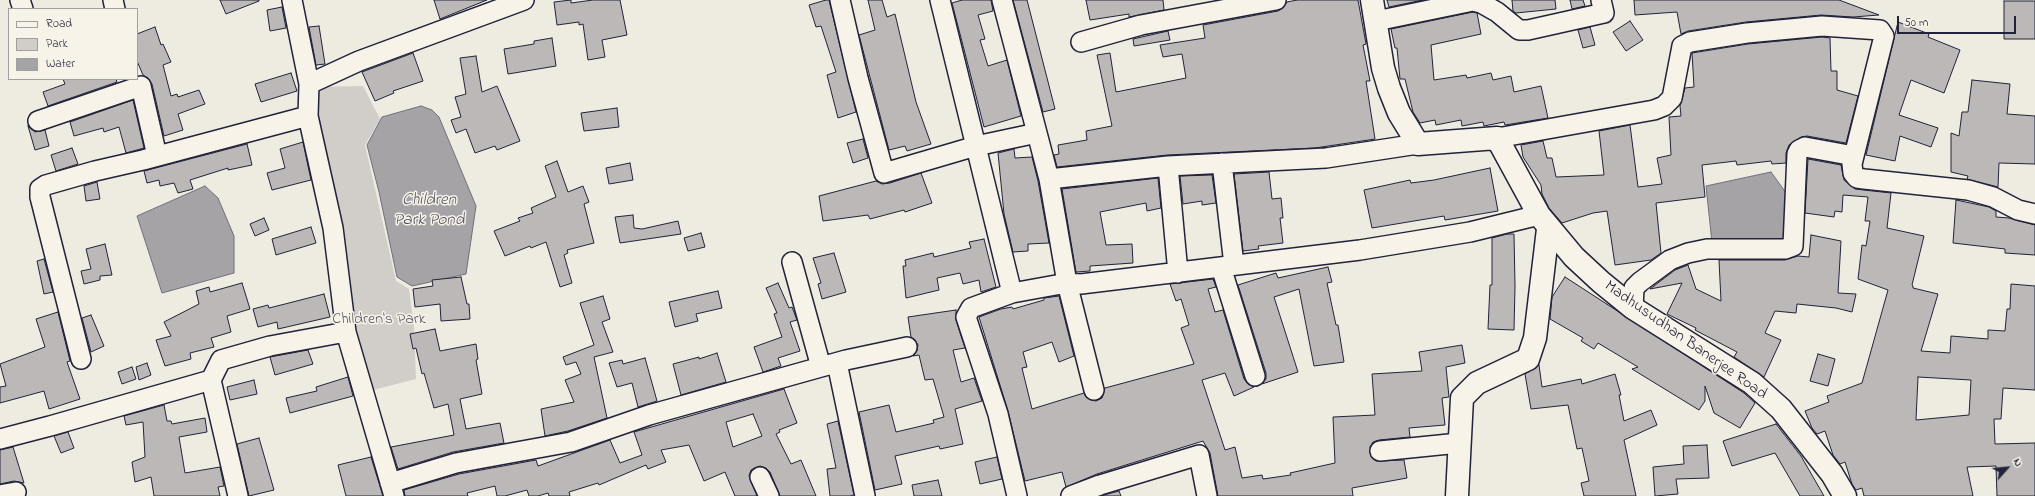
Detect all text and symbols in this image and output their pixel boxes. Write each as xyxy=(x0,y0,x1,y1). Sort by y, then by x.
legend xyxy=(8,8,138,80)
scale bar xyxy=(1899,8,2018,34)
text: 50 m xyxy=(1904,14,1928,32)
text: Road xyxy=(46,15,72,33)
text: Park xyxy=(46,35,68,53)
text: Water xyxy=(46,55,75,73)
water label: Children Park Pond xyxy=(394,191,464,231)
street label: Madhusudhan Banerjee Road xyxy=(1600,277,1770,405)
park label: Children's Park xyxy=(332,310,426,330)
north arrow xyxy=(1987,448,2027,488)
text: N xyxy=(2009,456,2027,469)

